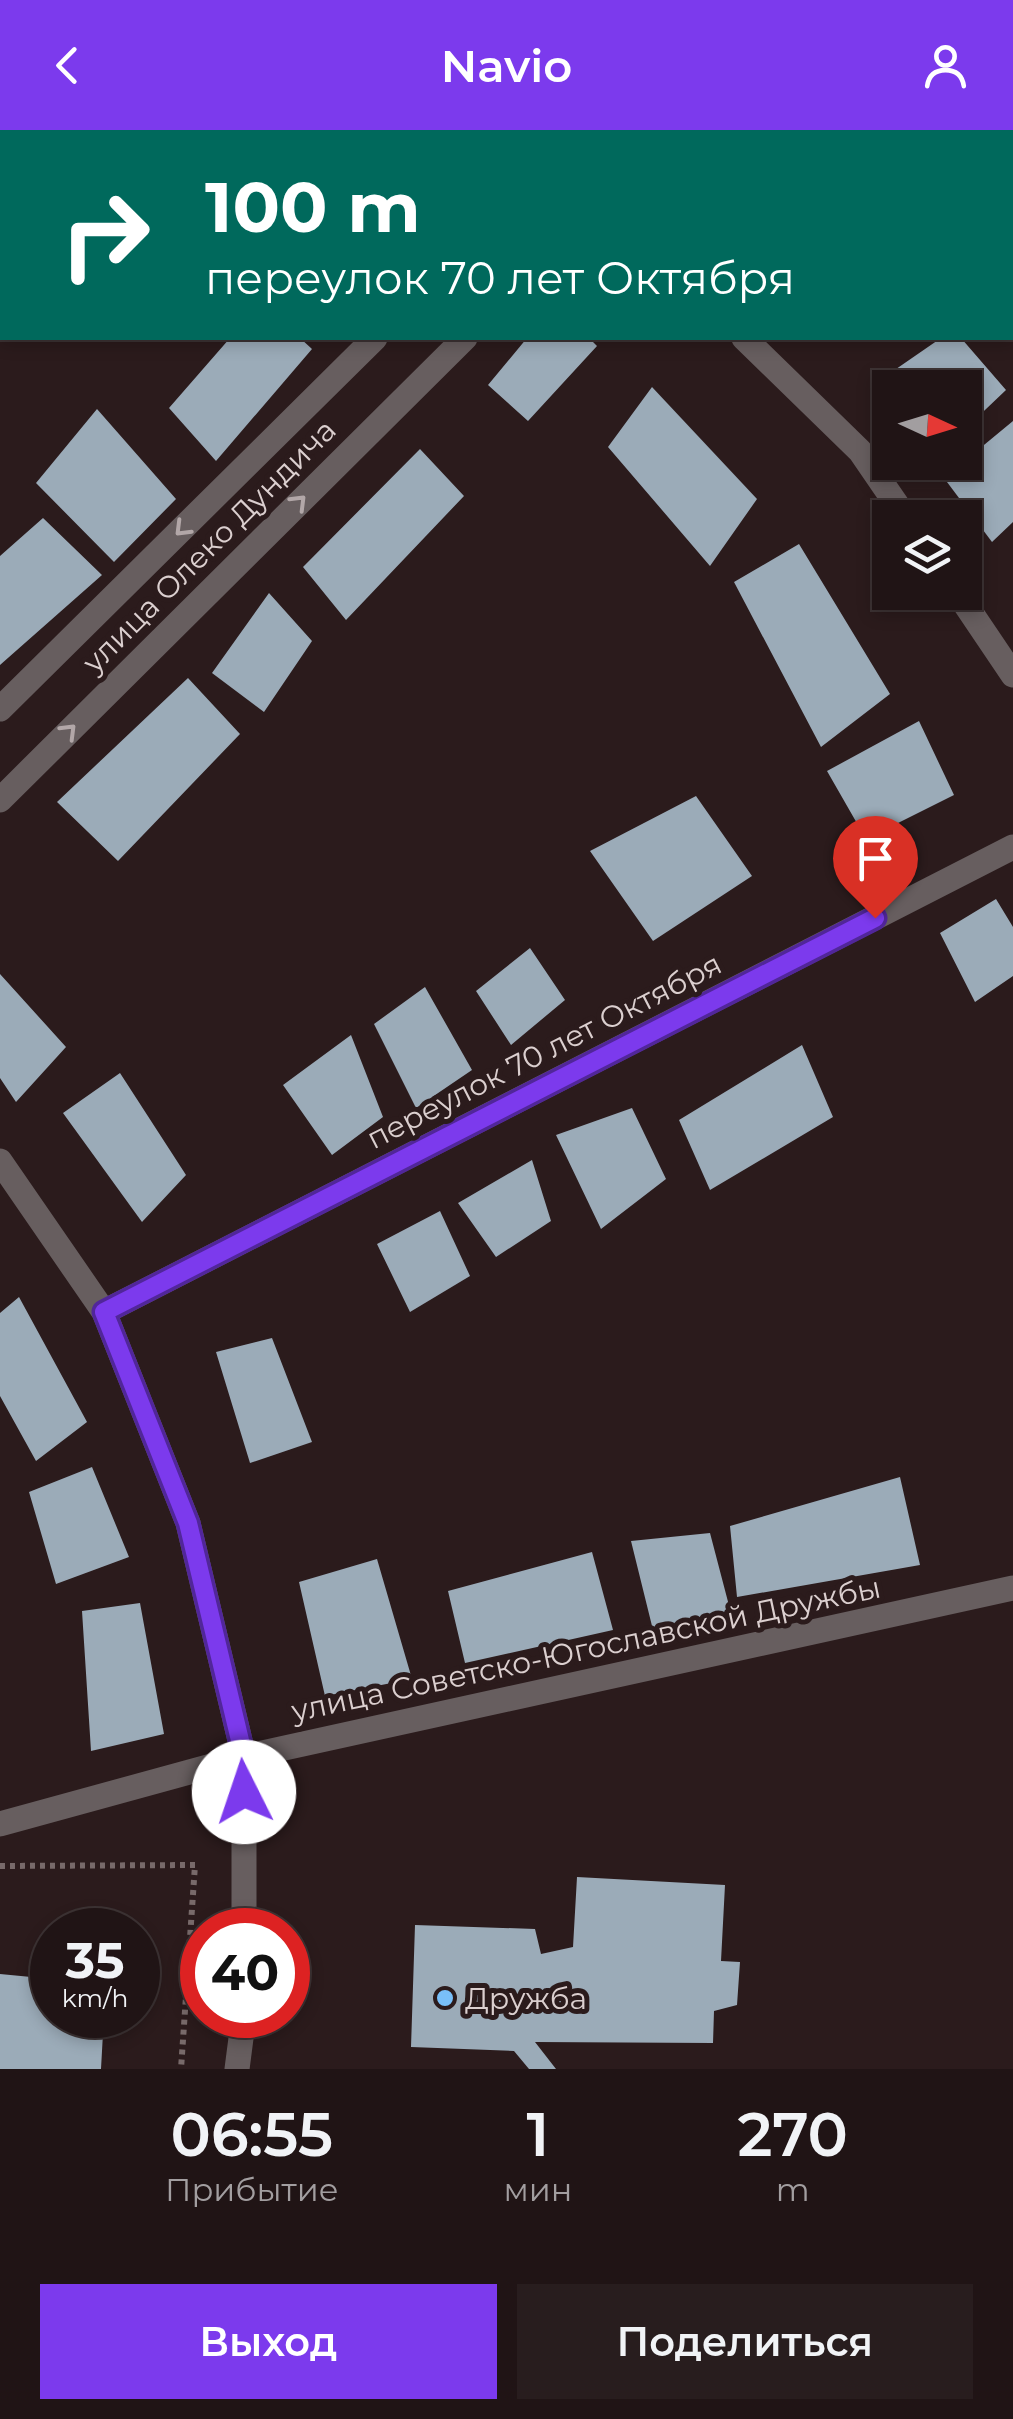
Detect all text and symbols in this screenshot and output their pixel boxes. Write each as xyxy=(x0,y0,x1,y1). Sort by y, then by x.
icon: back xyxy=(40,38,95,93)
text: Navio xyxy=(441,38,572,93)
icon: person xyxy=(918,38,973,93)
text: 100 m xyxy=(205,164,421,250)
icon: right xyxy=(40,170,170,300)
text: переулок 70 лет Октября xyxy=(205,250,795,305)
north arrow xyxy=(872,370,982,480)
map controls xyxy=(872,370,982,610)
street label: улица Олеко Дундича xyxy=(74,412,343,681)
one-way arrow xyxy=(288,496,306,514)
button: layers xyxy=(872,500,982,610)
one-way arrow xyxy=(175,517,193,535)
one-way arrow xyxy=(57,725,75,743)
pin xyxy=(833,816,918,919)
icon: arrive xyxy=(848,831,903,886)
street label: переулок 70 лет Октября xyxy=(360,945,728,1157)
street label: улица Советско-Югославской Дружбы xyxy=(287,1568,884,1730)
position arrow xyxy=(192,1740,296,1844)
speed limit sign: 40 xyxy=(180,1908,310,2038)
text: 35 xyxy=(66,1930,124,1991)
place label: Дружба xyxy=(465,1980,587,2017)
text: km/h xyxy=(62,1983,128,2013)
marker: Дружба xyxy=(434,1987,456,2009)
text: 06:55 xyxy=(171,2098,333,2171)
text: 1 xyxy=(527,2098,549,2171)
text: 270 xyxy=(737,2098,848,2171)
text: Прибытие xyxy=(165,2170,339,2209)
text: мин xyxy=(503,2170,572,2209)
text: m xyxy=(776,2170,810,2209)
button: Выход xyxy=(40,2284,497,2399)
button: Поделиться xyxy=(517,2284,973,2399)

